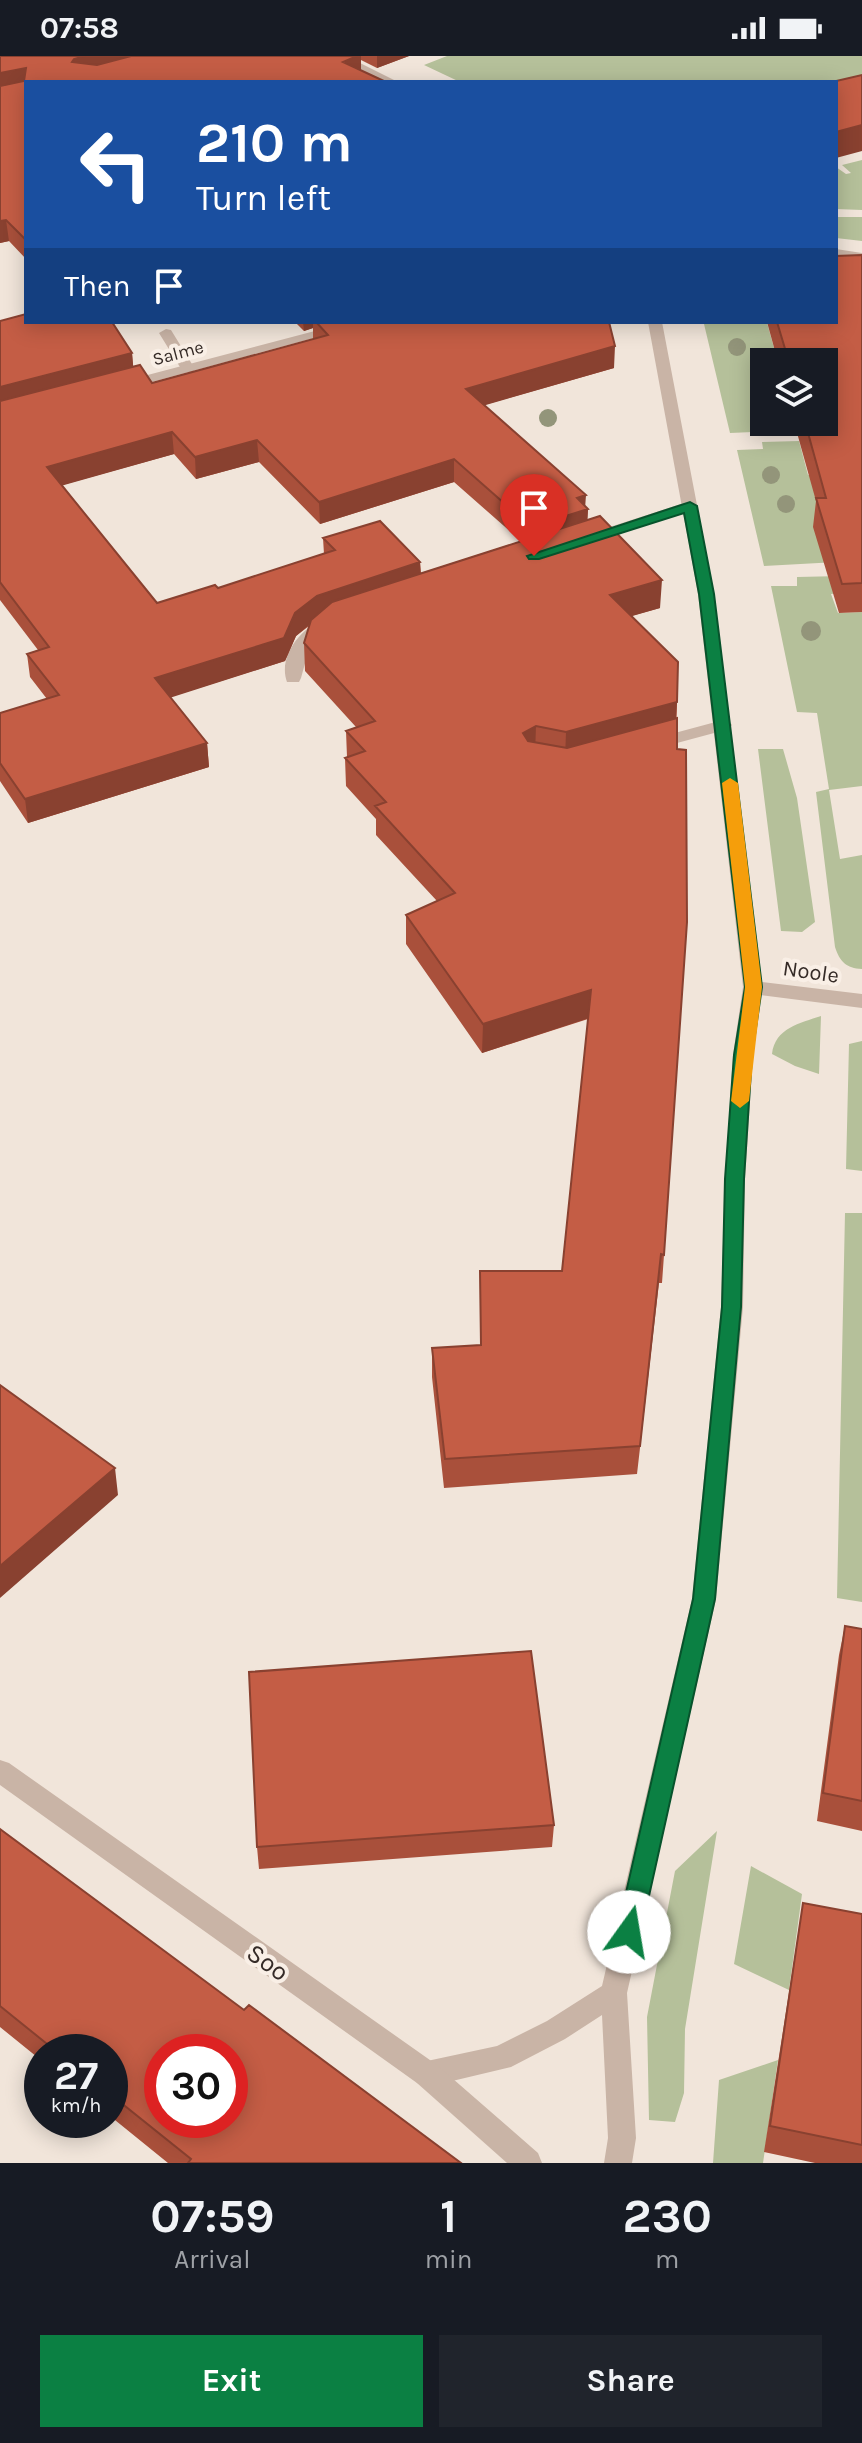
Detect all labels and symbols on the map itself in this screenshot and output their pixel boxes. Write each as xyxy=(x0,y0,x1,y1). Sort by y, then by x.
street label: Salme xyxy=(150,336,206,370)
pin xyxy=(500,474,568,556)
street label: Noole xyxy=(781,955,841,989)
position arrow xyxy=(587,1890,671,1974)
street label: Soo xyxy=(241,1937,295,1988)
speed limit sign: 30 xyxy=(144,2034,248,2138)

